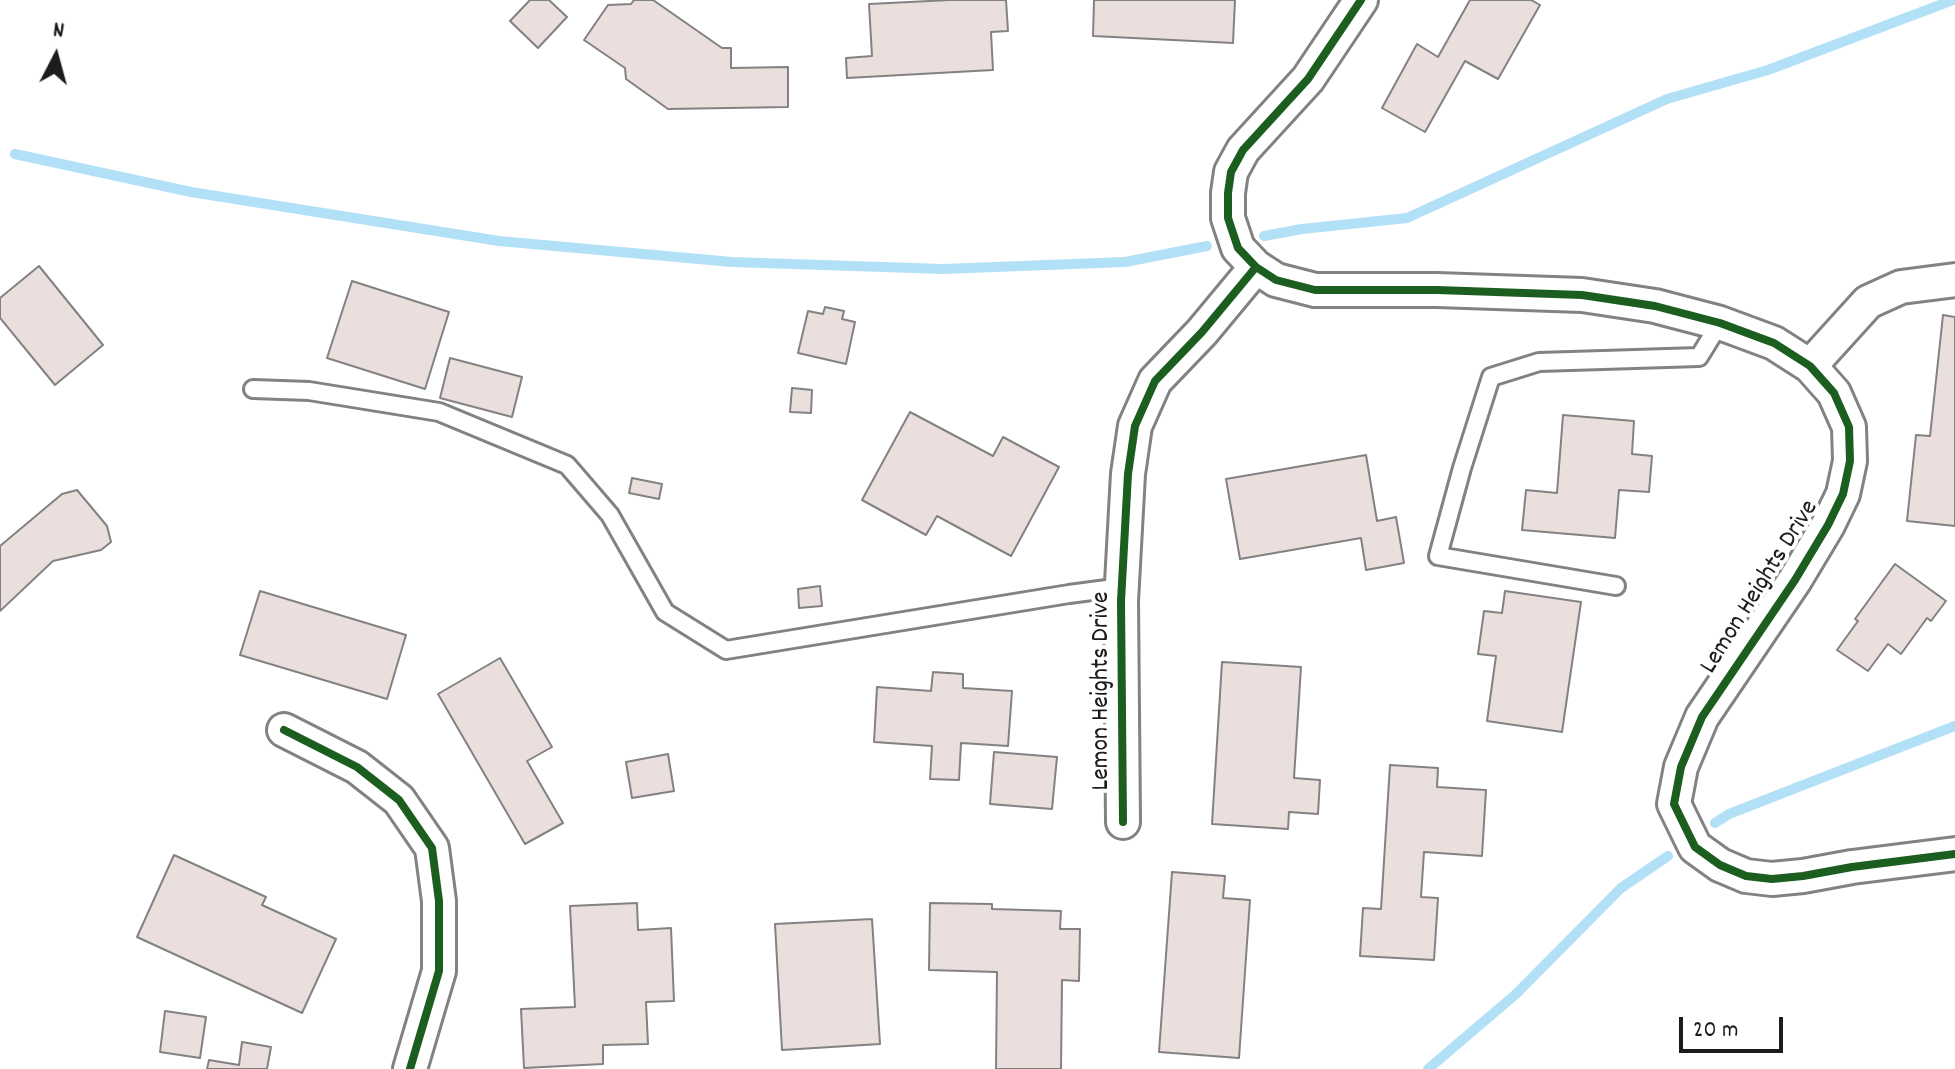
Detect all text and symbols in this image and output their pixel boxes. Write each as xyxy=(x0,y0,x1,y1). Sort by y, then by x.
north arrow xyxy=(16,16,96,96)
text: N xyxy=(52,16,66,48)
street label: Lemon Heights Drive xyxy=(1695,495,1827,681)
street label: Lemon Heights Drive xyxy=(1087,592,1119,790)
scale bar xyxy=(1683,1001,1787,1051)
text: 20 m xyxy=(1693,1014,1739,1048)

